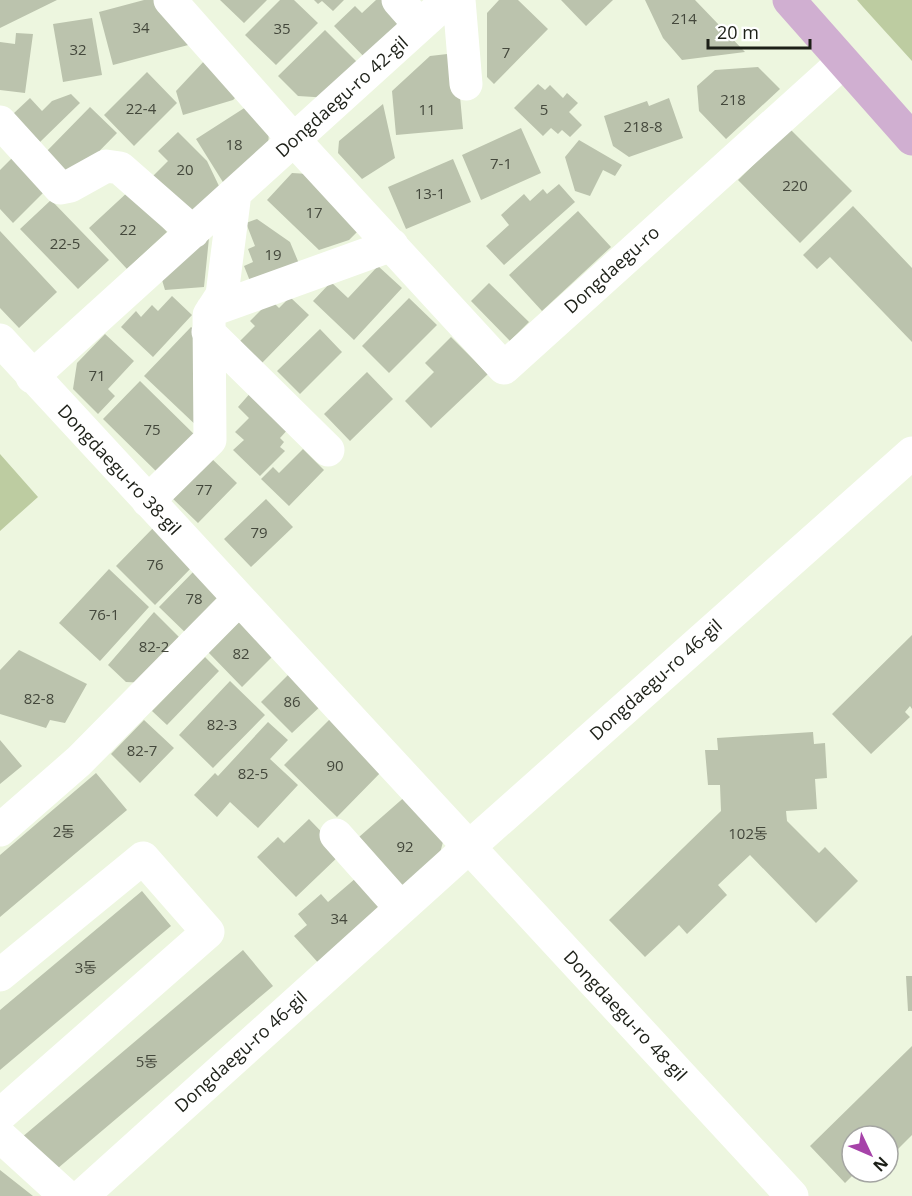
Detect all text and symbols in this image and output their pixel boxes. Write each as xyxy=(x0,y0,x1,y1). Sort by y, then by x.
house number: 214 xyxy=(671,8,697,28)
scale bar xyxy=(708,12,810,50)
house number: 34 xyxy=(132,17,150,37)
house number: 35 xyxy=(273,18,291,38)
text: 20 m xyxy=(717,20,759,44)
street label: Dongdaegu-ro 42-gil xyxy=(270,30,413,162)
house number: 32 xyxy=(69,39,87,59)
house number: 7 xyxy=(502,42,510,62)
house number: 218 xyxy=(720,89,746,109)
house number: 22-4 xyxy=(126,98,157,118)
house number: 11 xyxy=(418,99,436,119)
house number: 5 xyxy=(540,99,548,119)
house number: 218-8 xyxy=(623,116,663,136)
house number: 18 xyxy=(225,134,243,154)
house number: 7-1 xyxy=(490,153,512,173)
house number: 20 xyxy=(176,159,194,179)
house number: 220 xyxy=(782,175,808,195)
house number: 13-1 xyxy=(415,183,445,203)
house number: 17 xyxy=(305,202,323,222)
house number: 22 xyxy=(119,219,137,239)
street label: Dongdaegu-ro xyxy=(558,220,664,319)
house number: 22-5 xyxy=(50,233,80,253)
house number: 19 xyxy=(264,244,282,264)
house number: 71 xyxy=(88,365,106,385)
street label: Dongdaegu-ro 38-gil xyxy=(53,399,187,540)
house number: 75 xyxy=(143,419,161,439)
house number: 77 xyxy=(195,479,213,499)
house number: 79 xyxy=(250,522,268,542)
house number: 76 xyxy=(146,554,164,574)
house number: 78 xyxy=(185,588,203,608)
house number: 76-1 xyxy=(89,604,119,624)
street label: Dongdaegu-ro 46-gil xyxy=(584,613,727,745)
house number: 82-2 xyxy=(139,636,169,656)
house number: 82 xyxy=(232,643,250,663)
house number: 82-8 xyxy=(24,688,54,708)
house number: 86 xyxy=(283,691,301,711)
house number: 82-3 xyxy=(207,714,237,734)
house number: 82-7 xyxy=(127,740,157,760)
house number: 90 xyxy=(326,755,344,775)
house number: 82-5 xyxy=(238,763,268,783)
house number: 2동 xyxy=(53,821,75,841)
house number: 102동 xyxy=(728,823,768,843)
house number: 92 xyxy=(396,836,414,856)
house number: 34 xyxy=(330,908,348,928)
street label: Dongdaegu-ro 48-gil xyxy=(559,945,693,1086)
house number: 3동 xyxy=(75,957,97,977)
street label: Dongdaegu-ro 46-gil xyxy=(169,985,312,1117)
house number: 5동 xyxy=(136,1051,158,1071)
north arrow xyxy=(840,1124,900,1184)
text: N xyxy=(868,1152,893,1177)

